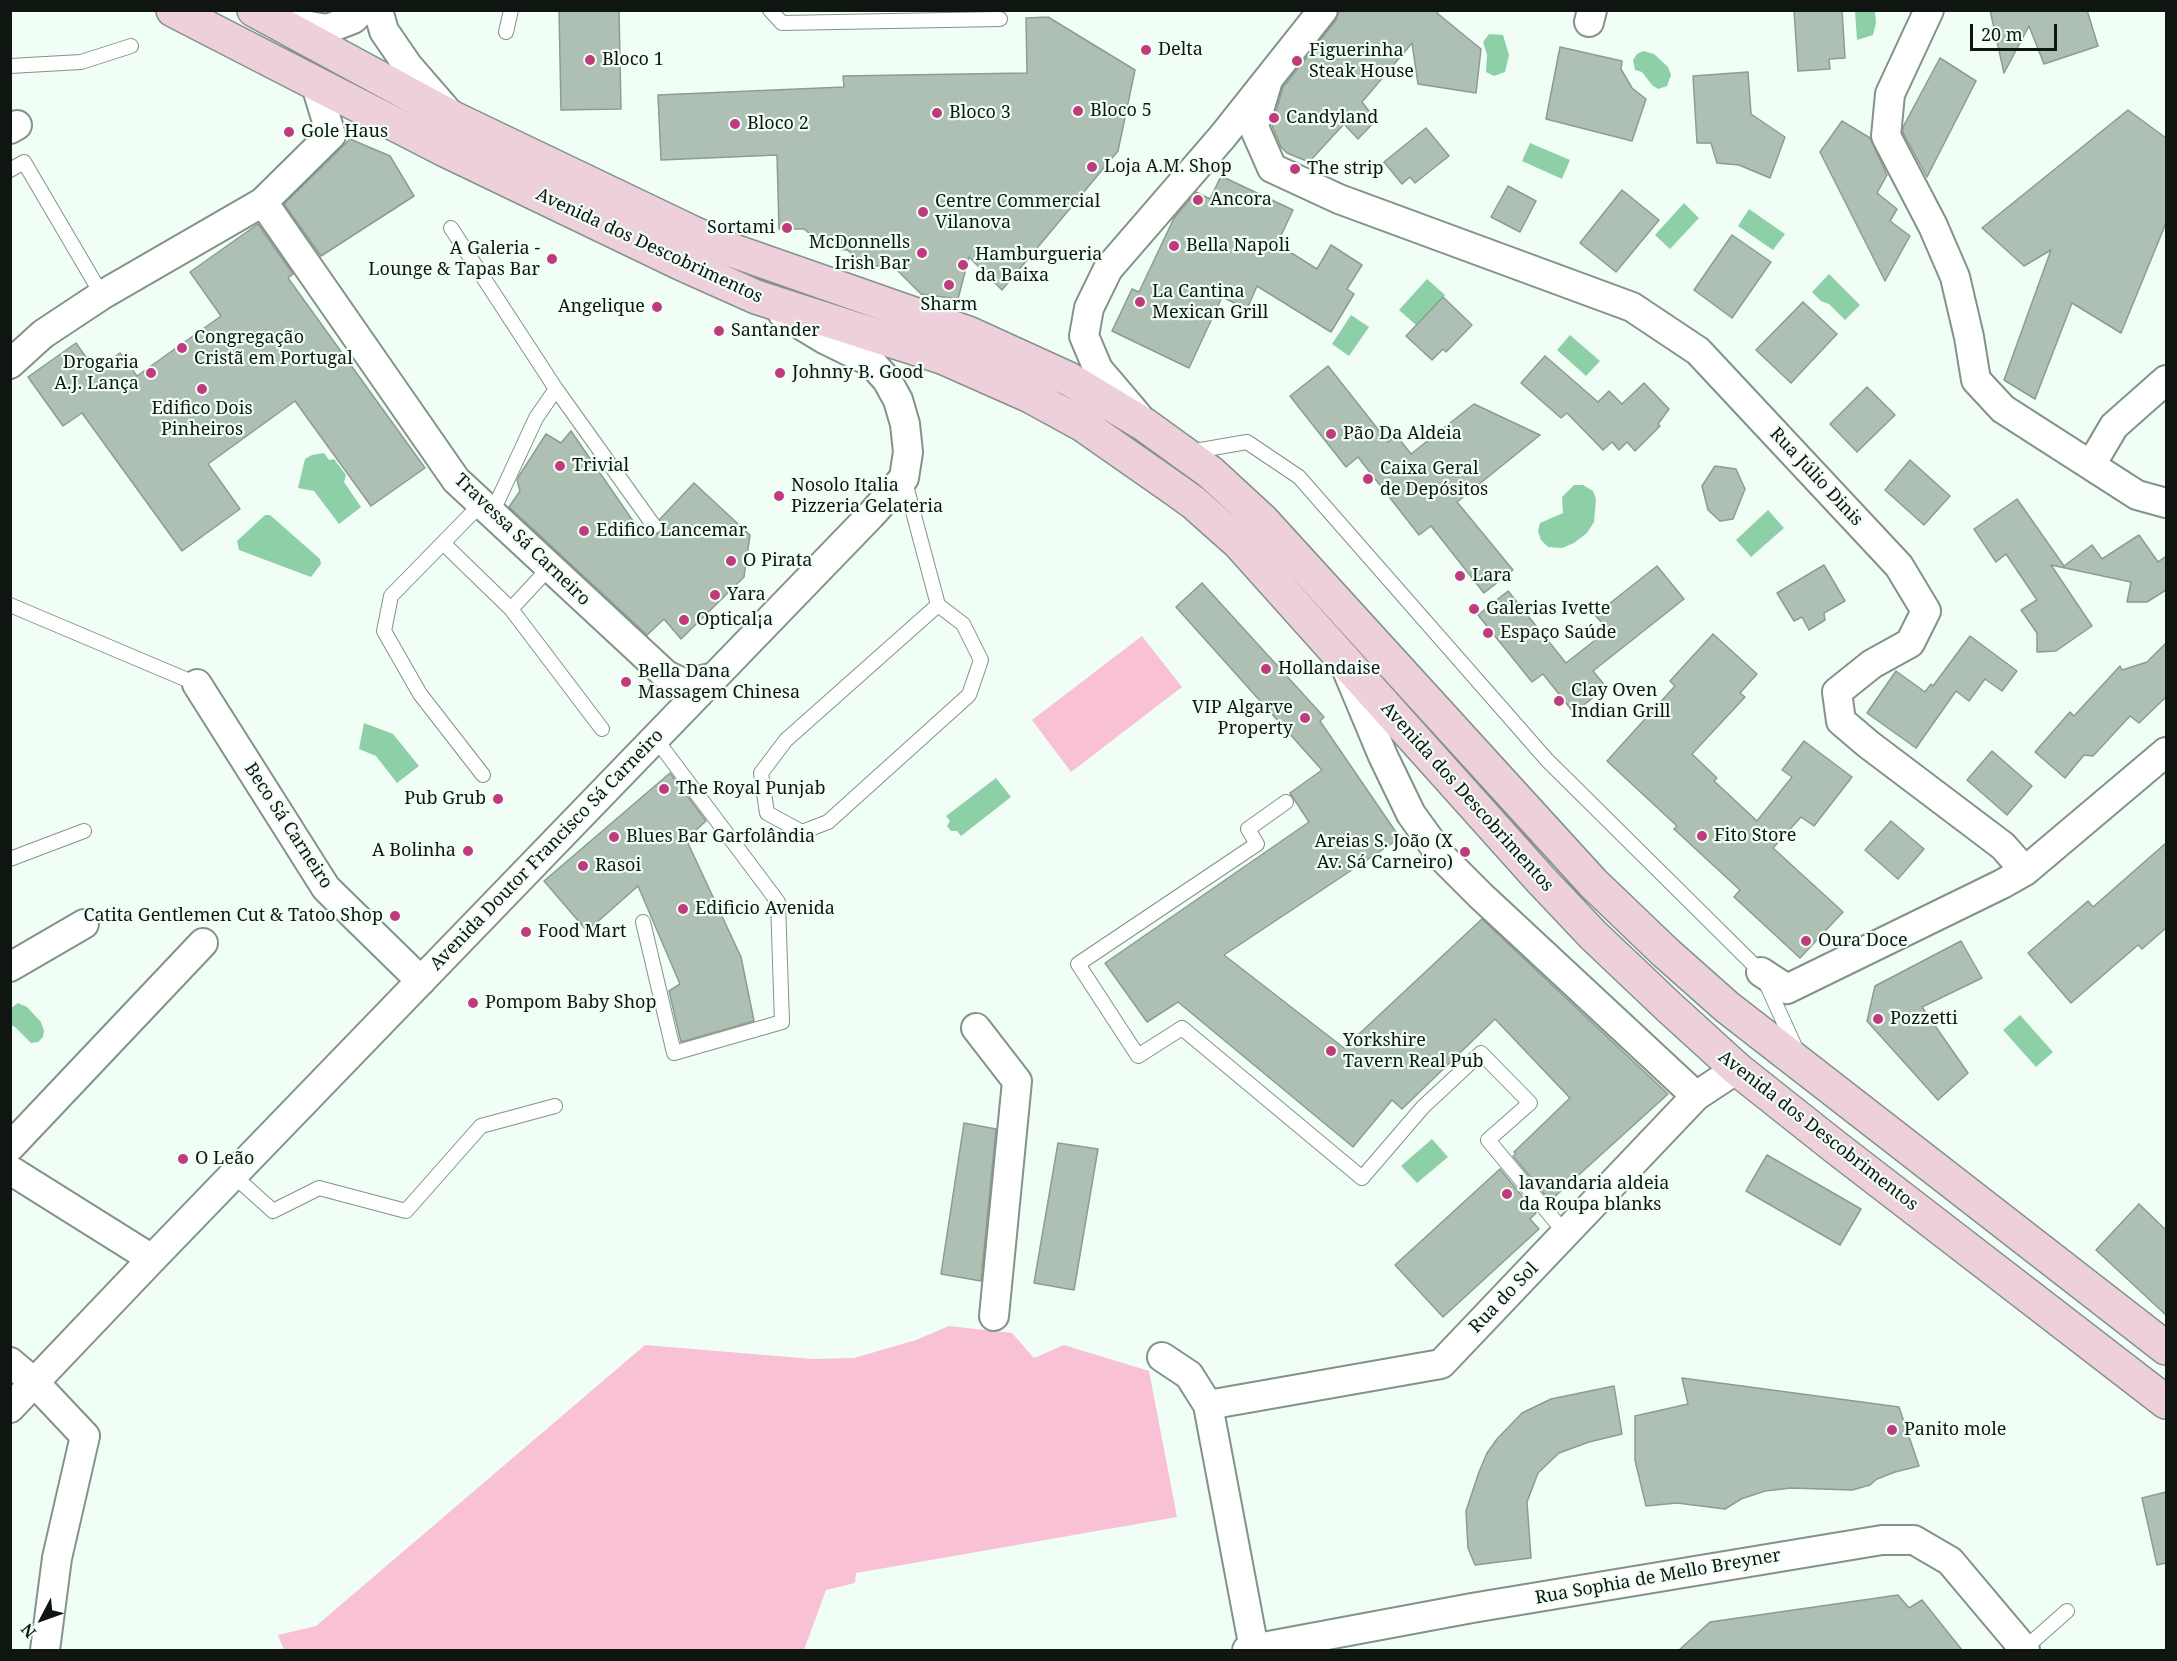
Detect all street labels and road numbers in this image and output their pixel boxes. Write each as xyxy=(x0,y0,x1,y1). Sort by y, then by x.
street label: Avenida dos Descobrimentos xyxy=(532,184,766,308)
street label: Rua Júlio Dinis xyxy=(1765,423,1867,531)
street label: Travessa Sá Carneiro xyxy=(450,470,594,610)
street label: Avenida dos Descobrimentos xyxy=(1376,698,1558,896)
street label: Avenida Doutor Francisco Sá Carneiro xyxy=(426,725,668,975)
street label: Beco Sá Carneiro xyxy=(239,759,337,893)
street label: Avenida dos Descobrimentos xyxy=(1714,1046,1922,1216)
street label: Rua do Sol xyxy=(1465,1258,1543,1338)
street label: Rua Sophia de Mello Breyner xyxy=(1533,1545,1783,1609)

